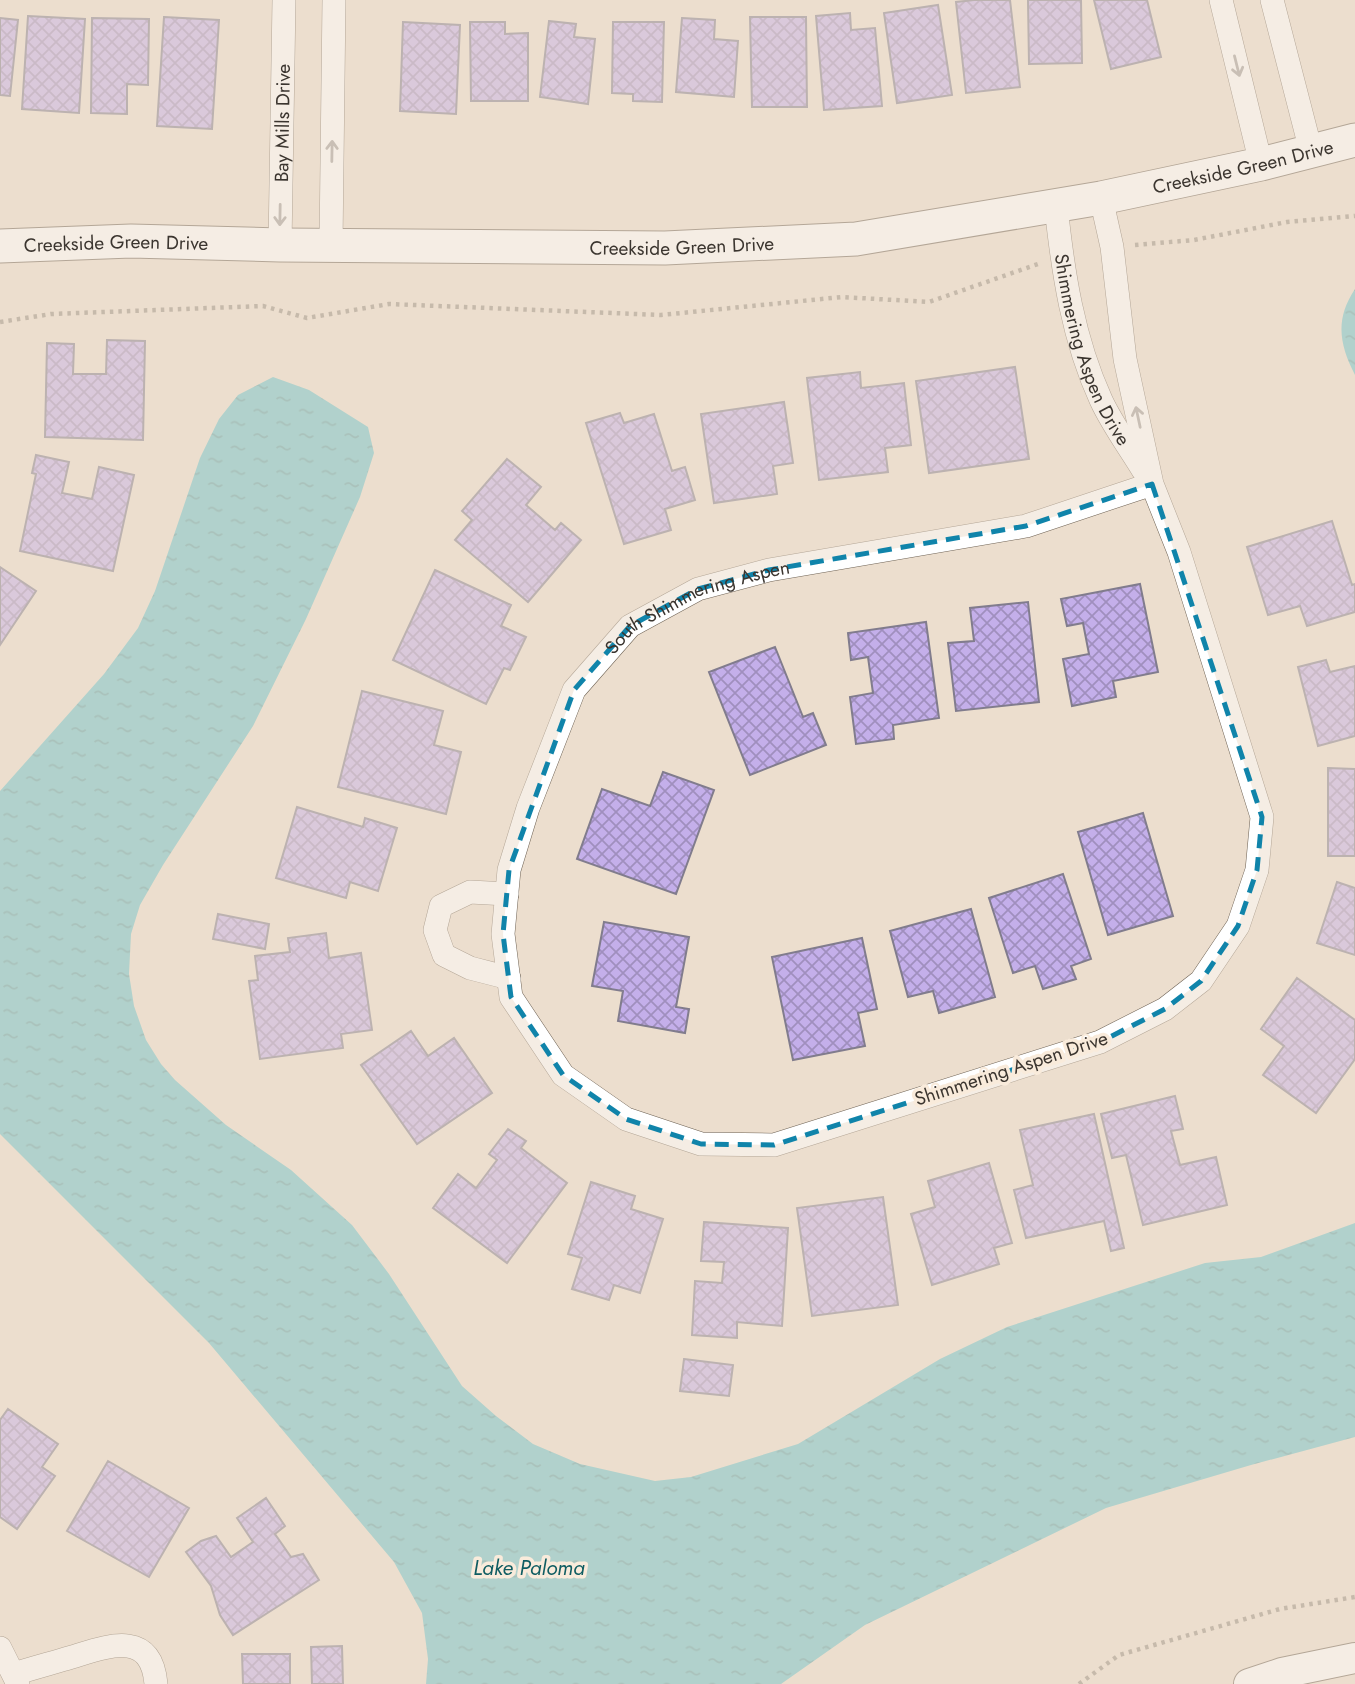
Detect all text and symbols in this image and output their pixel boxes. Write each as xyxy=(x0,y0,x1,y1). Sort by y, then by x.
one-way arrow xyxy=(1231,54,1245,77)
street label: Bay Mills Drive xyxy=(268,63,297,182)
street label: Creekside Green Drive xyxy=(1150,133,1336,201)
one-way arrow xyxy=(325,140,339,163)
one-way arrow xyxy=(274,203,287,226)
street label: Creekside Green Drive xyxy=(23,228,209,259)
street label: Creekside Green Drive xyxy=(589,230,775,262)
street label: Shimmering Aspen Drive xyxy=(1048,252,1137,451)
one-way arrow xyxy=(1131,406,1145,429)
street label: South Shimmering Aspen xyxy=(598,554,792,660)
street label: Shimmering Aspen Drive xyxy=(911,1024,1111,1112)
water label: Lake Paloma xyxy=(473,1553,585,1583)

